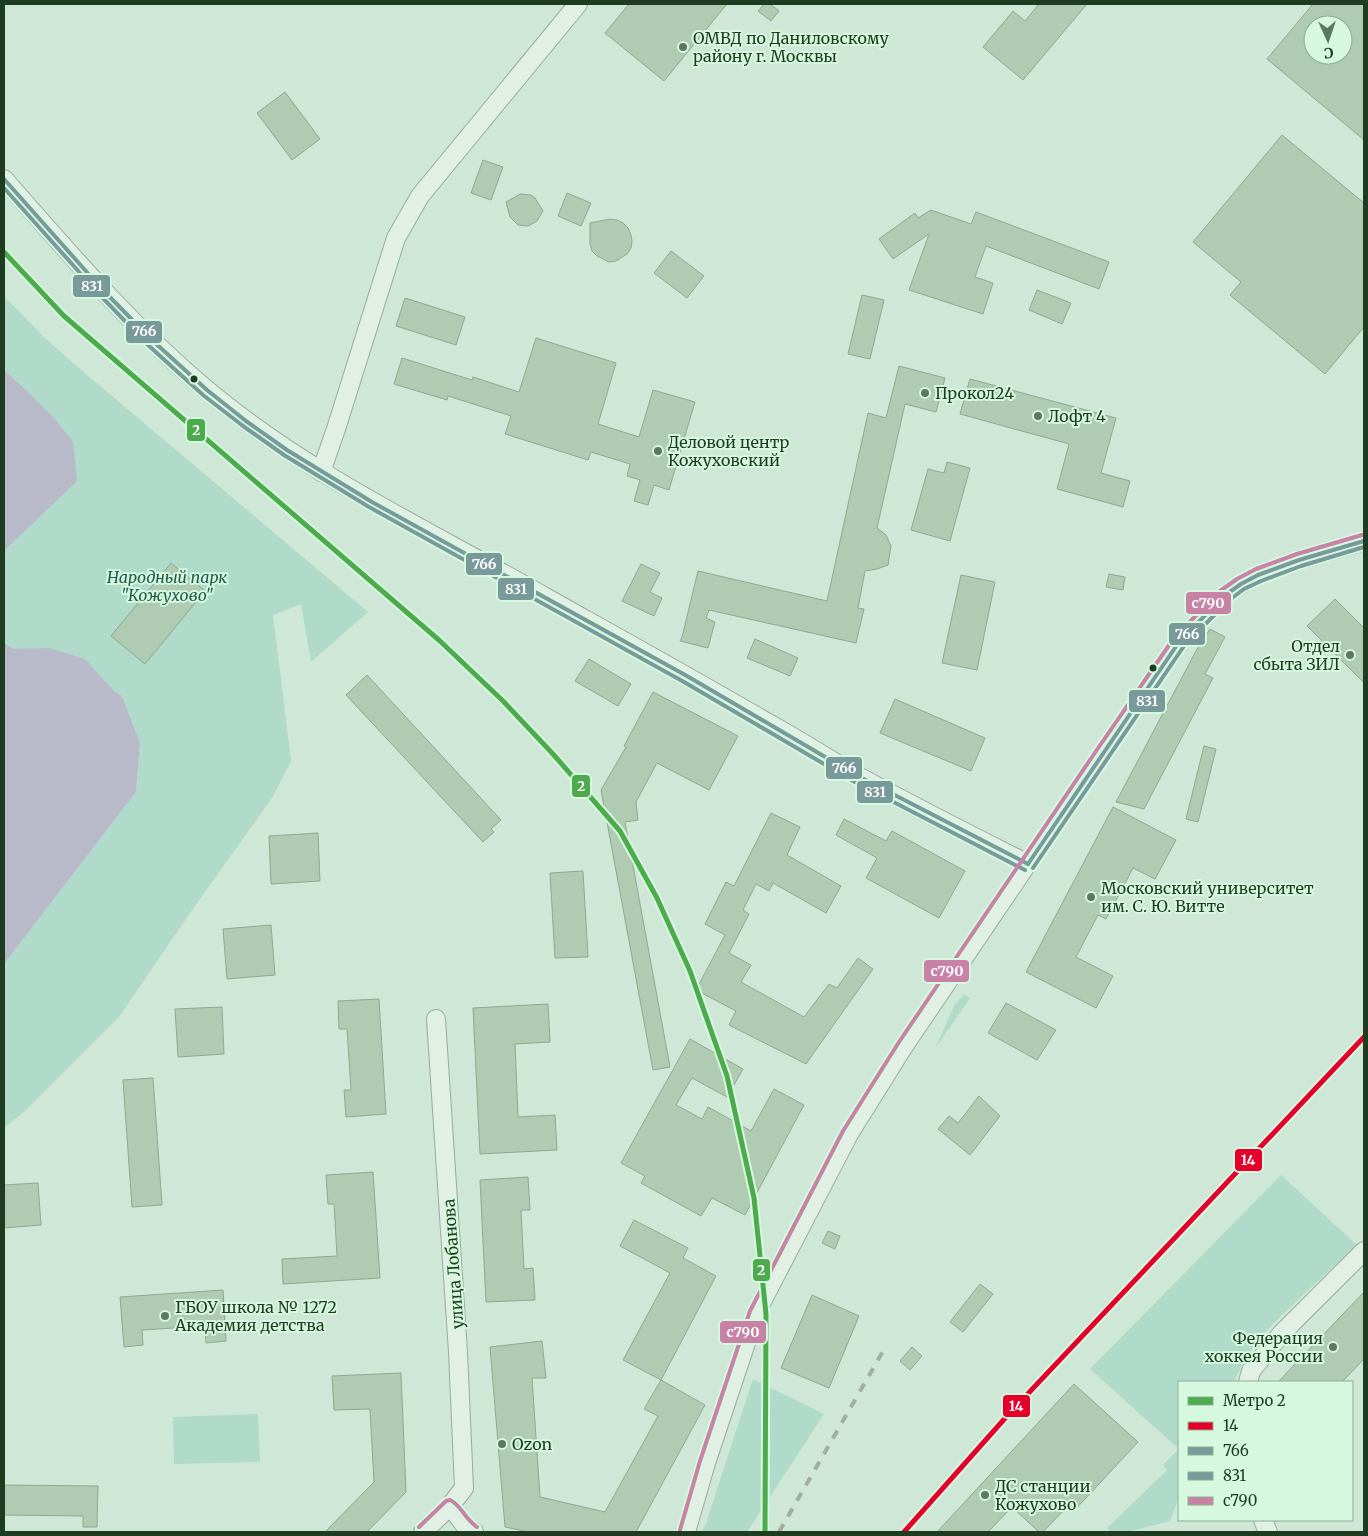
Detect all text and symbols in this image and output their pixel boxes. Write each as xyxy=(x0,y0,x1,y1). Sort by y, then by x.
north arrow xyxy=(1303,15,1353,65)
place label: ОМВД по Даниловскому району г. Москвы xyxy=(693,28,889,66)
marker: ОМВД по Даниловскому району г. Москвы xyxy=(677,41,689,53)
text: С xyxy=(1324,44,1334,62)
line badge: 831 xyxy=(72,274,111,298)
text: 831 xyxy=(81,277,104,295)
line badge: 766 xyxy=(125,320,163,344)
text: 766 xyxy=(132,322,157,340)
unlabelled marker xyxy=(189,374,199,384)
place label: Прокол24 xyxy=(935,383,1014,403)
marker: Прокол24 xyxy=(919,387,931,399)
place label: Лофт 4 xyxy=(1048,406,1106,426)
marker: Лофт 4 xyxy=(1032,410,1044,422)
line badge: 2 xyxy=(186,418,206,442)
text: 2 xyxy=(192,421,200,439)
place label: Деловой центр Кожуховский xyxy=(668,432,790,470)
marker: Деловой центр Кожуховский xyxy=(652,445,664,457)
line badge: 766 xyxy=(465,552,503,576)
text: 766 xyxy=(472,555,497,573)
park label: Народный парк "Кожухово" xyxy=(107,567,227,605)
line badge: 831 xyxy=(497,577,535,601)
text: 831 xyxy=(505,580,528,598)
line badge: с790 xyxy=(1185,591,1232,615)
text: с790 xyxy=(1192,594,1224,612)
line badge: 766 xyxy=(1168,622,1206,646)
text: 766 xyxy=(1175,625,1200,643)
place label: Отдел сбыта ЗИЛ xyxy=(1253,636,1340,674)
marker: Отдел сбыта ЗИЛ xyxy=(1344,649,1356,661)
unlabelled marker xyxy=(1148,663,1158,673)
line badge: 831 xyxy=(1128,689,1166,713)
text: 831 xyxy=(1136,692,1159,710)
line badge: 766 xyxy=(825,756,863,780)
text: 766 xyxy=(832,759,857,777)
line badge: 2 xyxy=(571,774,591,798)
text: 2 xyxy=(577,777,585,795)
line badge: 831 xyxy=(856,780,894,804)
text: 831 xyxy=(864,783,887,801)
place label: Московский университет им. С. Ю. Витте xyxy=(1101,878,1314,916)
marker: Московский университет им. С. Ю. Витте xyxy=(1085,891,1097,903)
line badge: с790 xyxy=(923,959,970,983)
text: с790 xyxy=(931,962,963,980)
line badge: 14 xyxy=(1234,1148,1263,1172)
text: 14 xyxy=(1241,1151,1255,1169)
street label: улица Лобанова xyxy=(438,1198,468,1330)
line badge: 2 xyxy=(752,1258,771,1282)
text: 2 xyxy=(757,1261,765,1279)
place label: ГБОУ школа № 1272 Академия детства xyxy=(174,1297,337,1335)
marker: ГБОУ школа № 1272 Академия детства xyxy=(159,1310,171,1322)
line badge: с790 xyxy=(719,1320,767,1344)
text: с790 xyxy=(727,1323,759,1341)
place label: Федерация хоккея России xyxy=(1205,1328,1323,1366)
marker: Федерация хоккея России xyxy=(1327,1341,1339,1353)
legend xyxy=(1178,1381,1353,1521)
text: Метро 2 xyxy=(1223,1391,1286,1410)
line badge: 14 xyxy=(1002,1394,1031,1418)
text: 14 xyxy=(1009,1397,1023,1415)
text: 14 xyxy=(1223,1416,1238,1435)
place label: Ozon xyxy=(512,1434,552,1454)
marker: Ozon xyxy=(496,1438,508,1450)
text: 766 xyxy=(1223,1441,1249,1460)
text: 831 xyxy=(1223,1466,1246,1485)
place label: ДС станции Кожухово xyxy=(995,1476,1090,1514)
marker: ДС станции Кожухово xyxy=(979,1489,991,1501)
text: с790 xyxy=(1223,1491,1257,1510)

